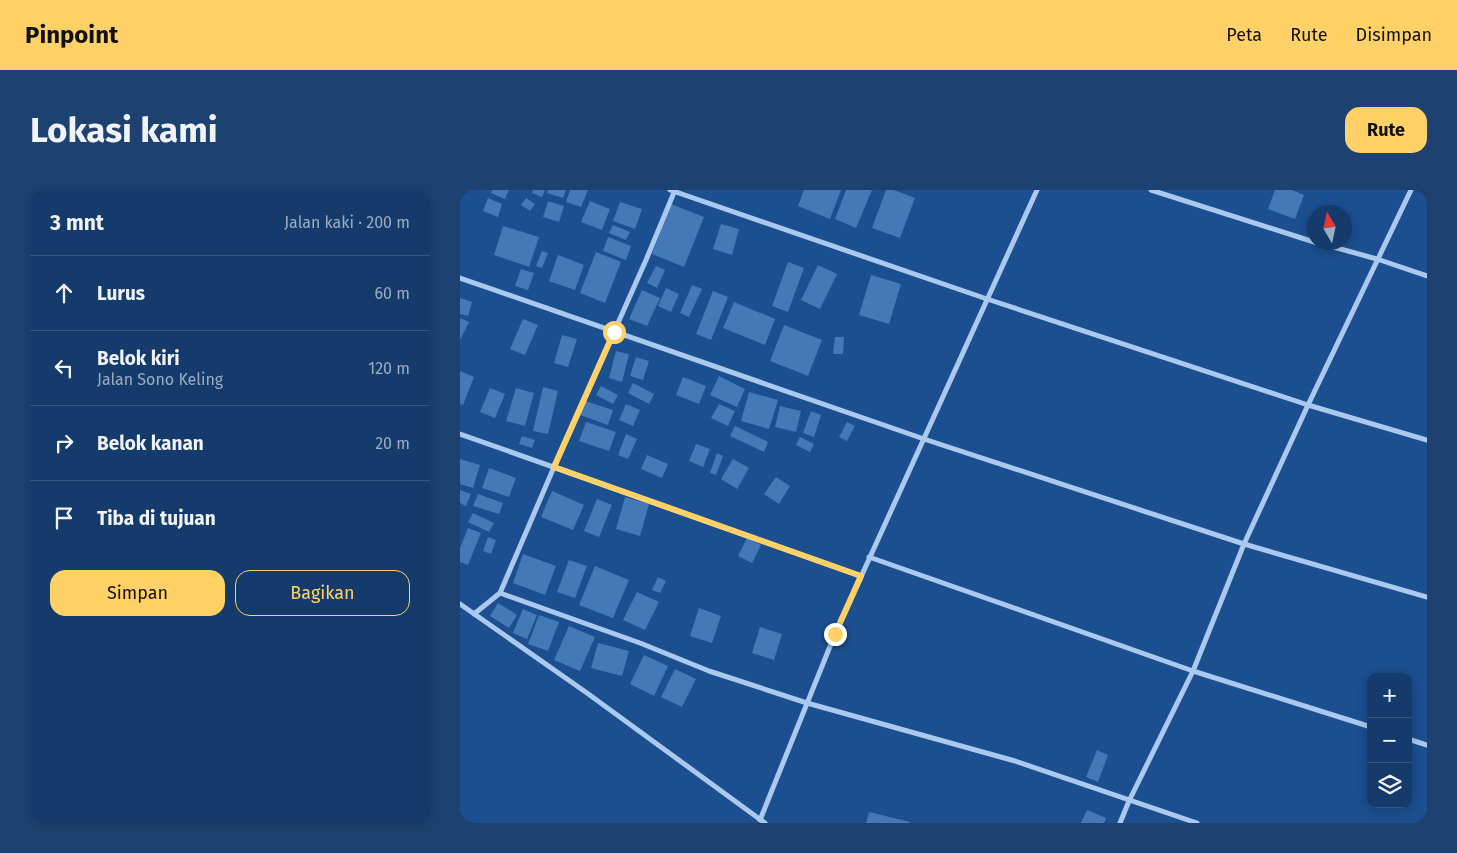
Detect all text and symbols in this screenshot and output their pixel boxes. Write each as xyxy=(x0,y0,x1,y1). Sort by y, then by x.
text: Pinpoint xyxy=(25,21,118,49)
text: Peta xyxy=(1226,24,1262,46)
text: Rute xyxy=(1290,24,1328,46)
text: Disimpan xyxy=(1356,24,1432,46)
button: Rute xyxy=(1345,107,1427,153)
text: Lokasi kami xyxy=(30,109,218,151)
north arrow xyxy=(1307,205,1352,250)
text: 3 mnt xyxy=(50,210,104,236)
text: Jalan kaki · 200 m xyxy=(284,213,410,232)
icon: ahead xyxy=(50,279,78,307)
text: Lurus xyxy=(97,282,145,305)
text: 60 m xyxy=(375,284,410,303)
route start xyxy=(603,321,626,344)
text: Belok kiri xyxy=(97,347,180,370)
icon: left xyxy=(50,354,78,382)
text: 120 m xyxy=(368,359,410,378)
text: Jalan Sono Keling xyxy=(97,370,223,389)
icon: right xyxy=(50,429,78,457)
text: Belok kanan xyxy=(97,432,204,455)
text: 20 m xyxy=(375,434,410,453)
icon: arrive xyxy=(50,504,78,532)
text: Tiba di tujuan xyxy=(97,507,216,530)
button: Simpan xyxy=(50,570,225,616)
button: Bagikan xyxy=(235,570,410,616)
route end xyxy=(824,623,847,646)
map controls xyxy=(1367,673,1412,808)
button: + xyxy=(1367,673,1412,718)
button: − xyxy=(1367,718,1412,763)
button: layers xyxy=(1367,763,1412,808)

